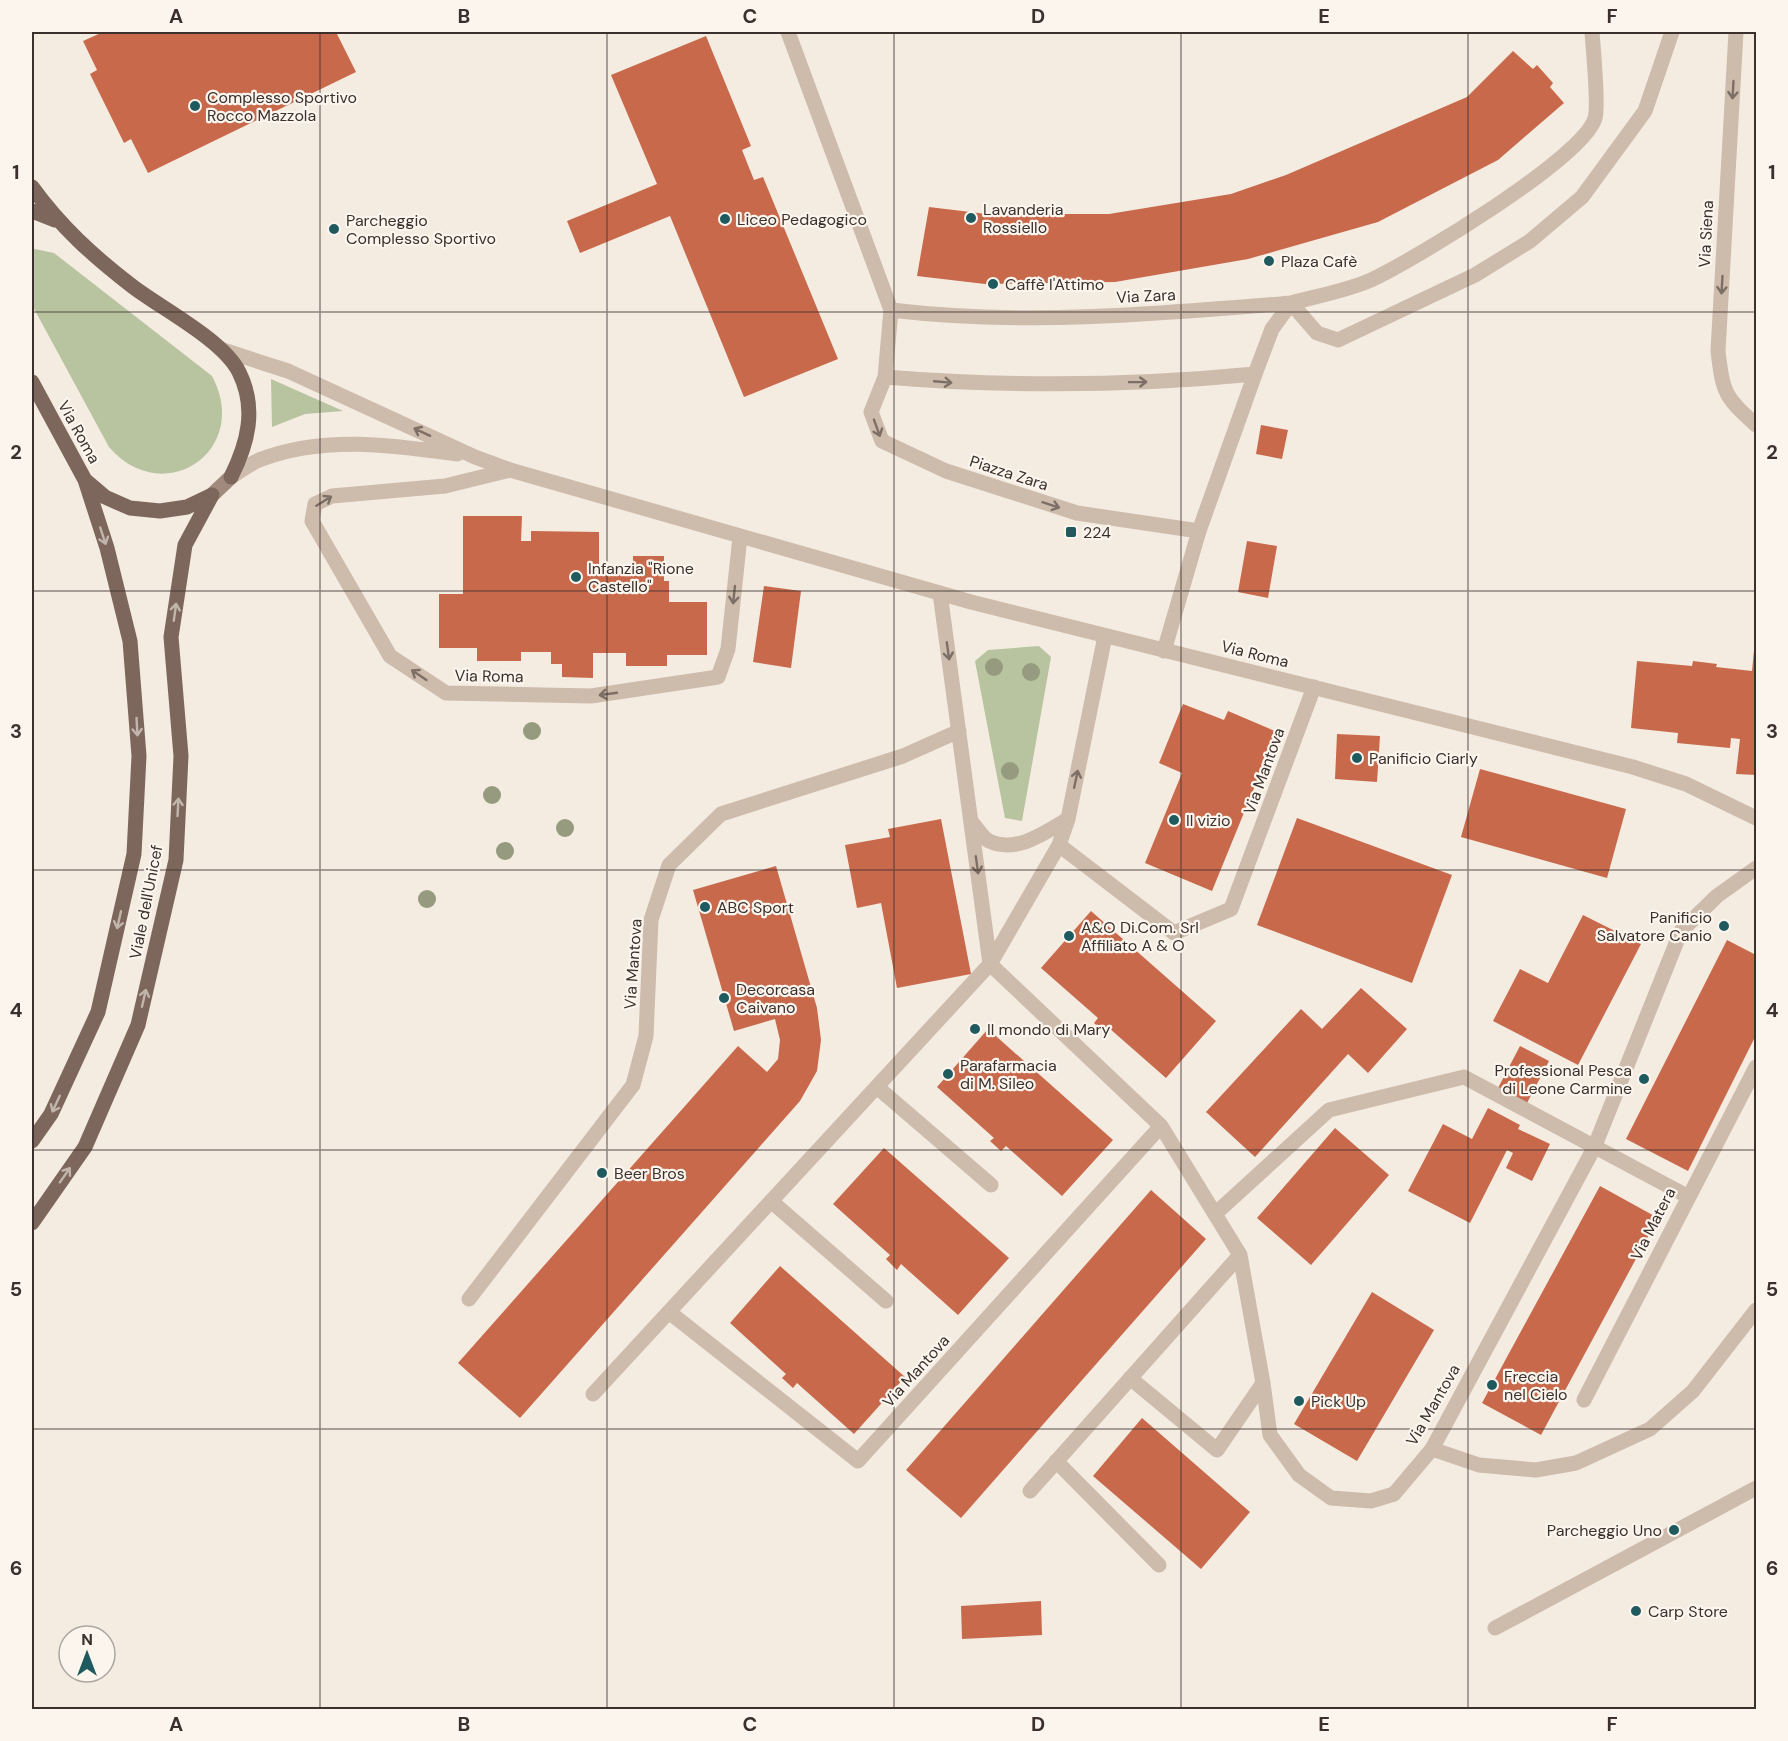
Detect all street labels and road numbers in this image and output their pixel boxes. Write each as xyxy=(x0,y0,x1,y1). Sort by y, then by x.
street label: Via Siena xyxy=(1694,200,1718,268)
street label: Via Zara xyxy=(1116,284,1176,308)
street label: Via Roma xyxy=(53,397,105,467)
street label: Piazza Zara xyxy=(967,450,1051,496)
street label: Via Roma xyxy=(1219,635,1291,673)
street label: Via Roma xyxy=(454,665,524,687)
street label: Via Mantova xyxy=(1239,725,1289,817)
street label: Viale dell'Unicef xyxy=(125,843,167,961)
street label: Via Mantova xyxy=(619,918,647,1010)
street label: Via Matera xyxy=(1626,1184,1680,1264)
street label: Via Mantova xyxy=(878,1330,954,1412)
street label: Via Mantova xyxy=(1401,1360,1465,1450)

